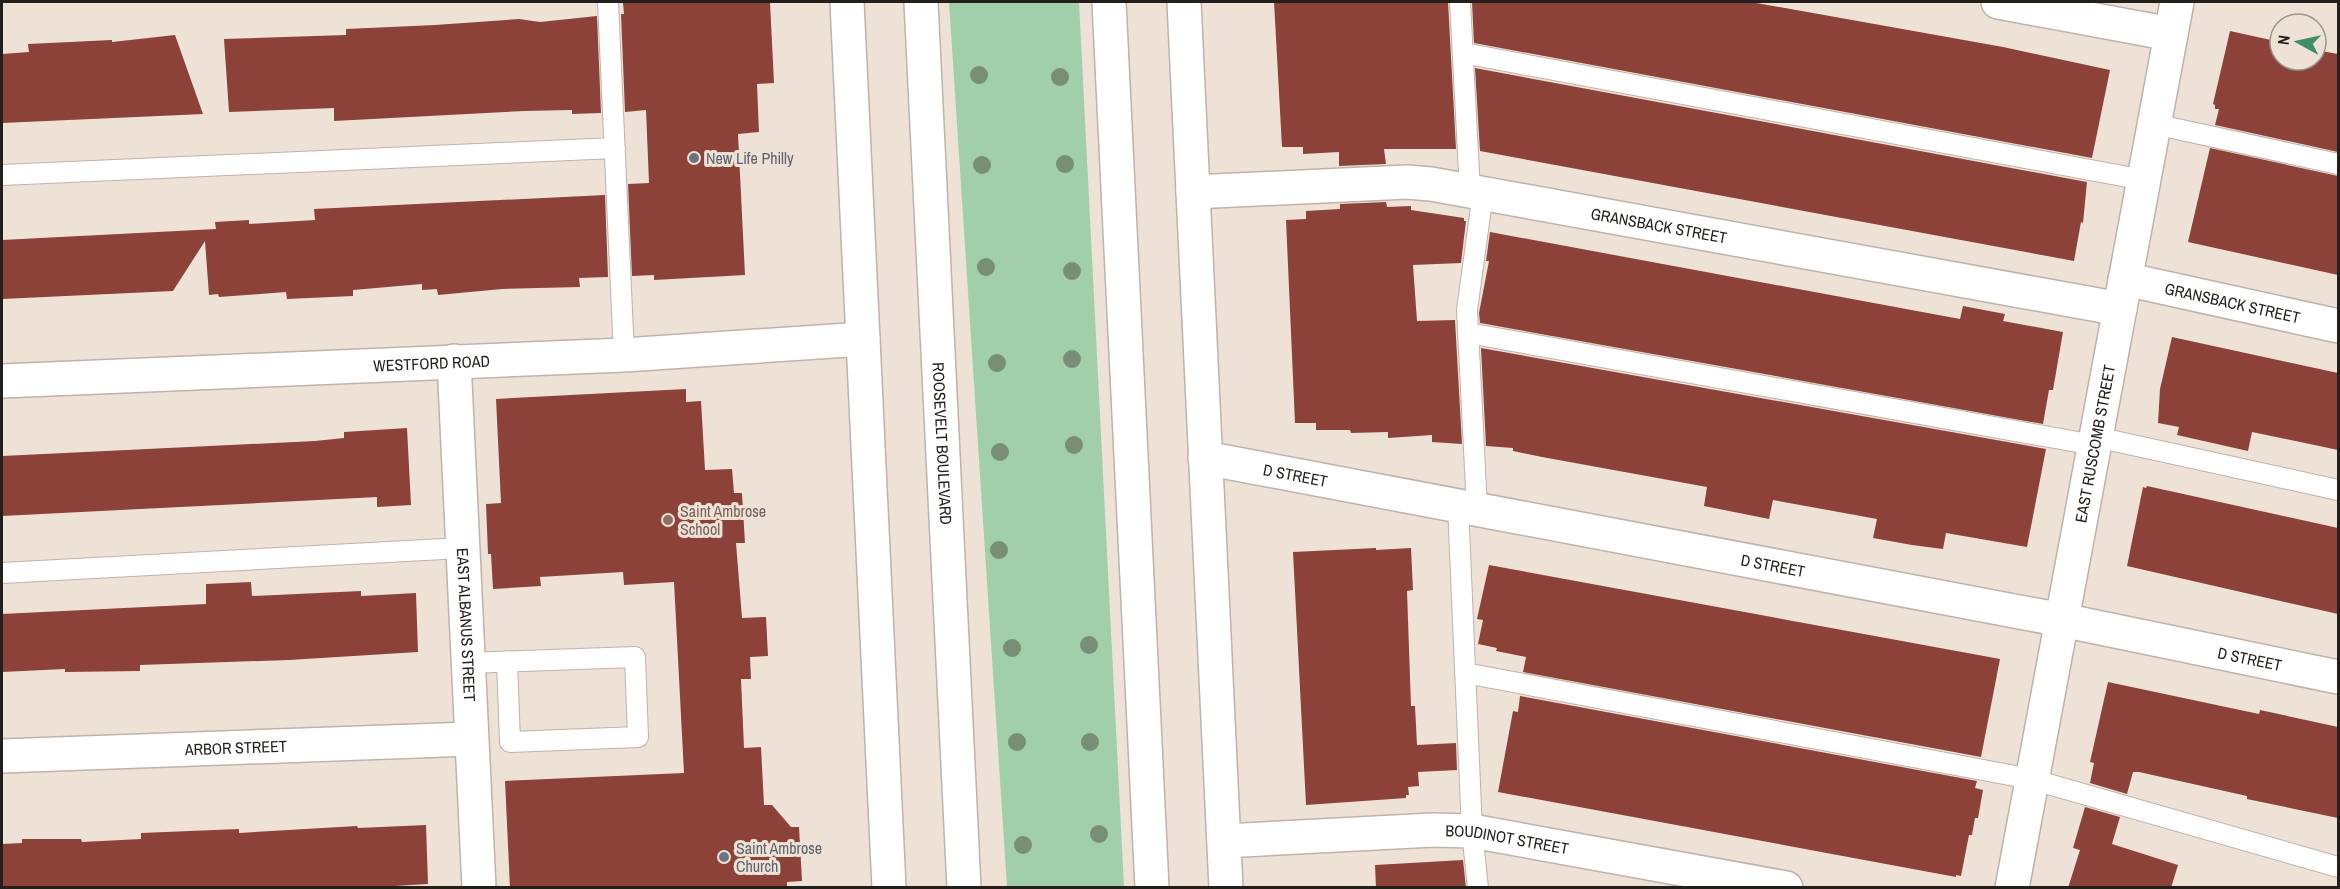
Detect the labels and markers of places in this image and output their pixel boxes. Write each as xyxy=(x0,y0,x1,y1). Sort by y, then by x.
place label: New Life Philly xyxy=(706,147,794,169)
marker: New Life Philly xyxy=(687,151,701,165)
place label: Saint Ambrose School xyxy=(680,500,766,540)
marker: Saint Ambrose School xyxy=(661,513,675,527)
place label: Saint Ambrose Church xyxy=(736,837,822,877)
marker: Saint Ambrose Church xyxy=(717,850,731,864)

